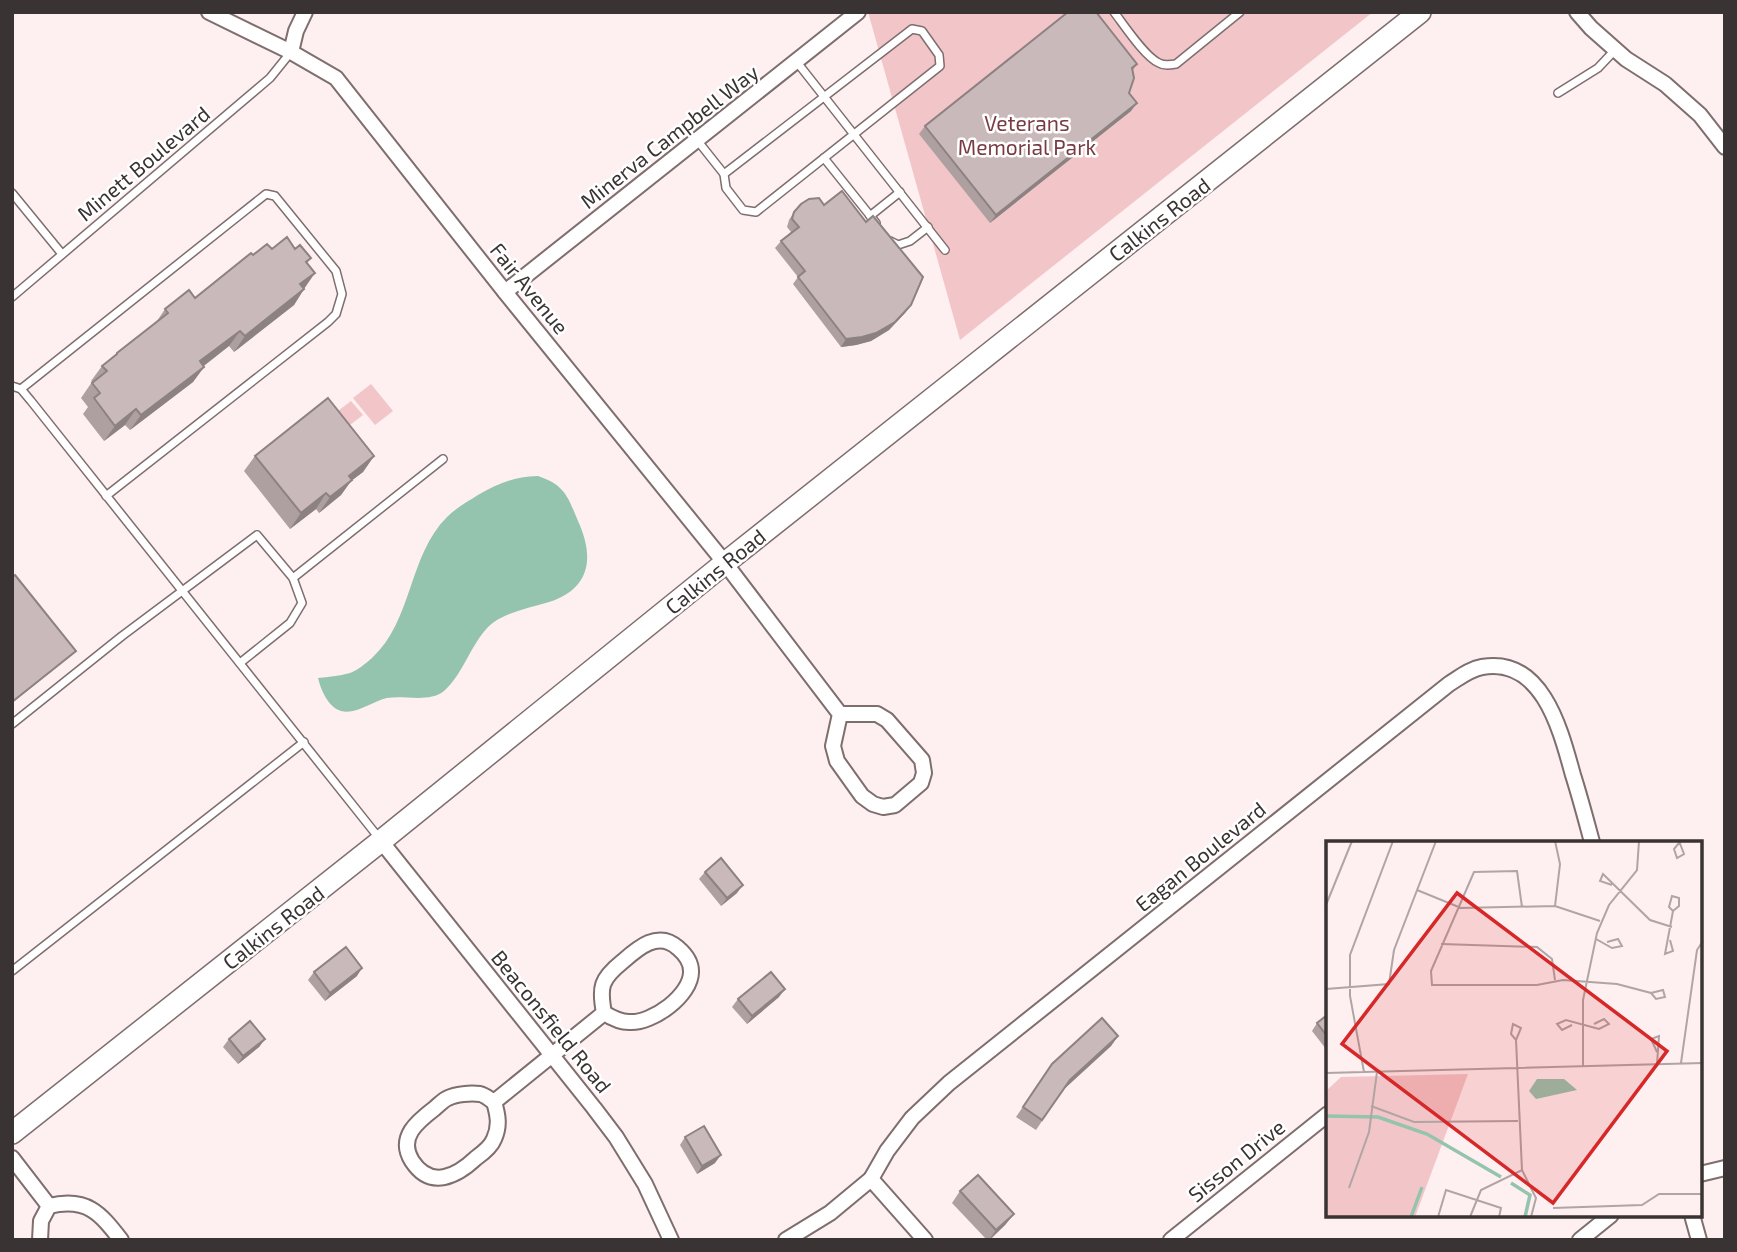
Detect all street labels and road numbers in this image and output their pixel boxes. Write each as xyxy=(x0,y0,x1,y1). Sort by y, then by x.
street label: Minerva Campbell Way xyxy=(575,59,763,213)
street label: Minett Boulevard xyxy=(72,100,214,226)
street label: Calkins Road xyxy=(1103,172,1215,266)
street label: Fair Avenue xyxy=(486,237,574,339)
street label: Calkins Road xyxy=(660,523,770,619)
street label: Eagan Boulevard xyxy=(1130,796,1270,916)
street label: Calkins Road xyxy=(217,880,329,974)
street label: Beaconsfield Road xyxy=(487,945,617,1097)
street label: Sisson Drive xyxy=(1183,1113,1289,1207)

